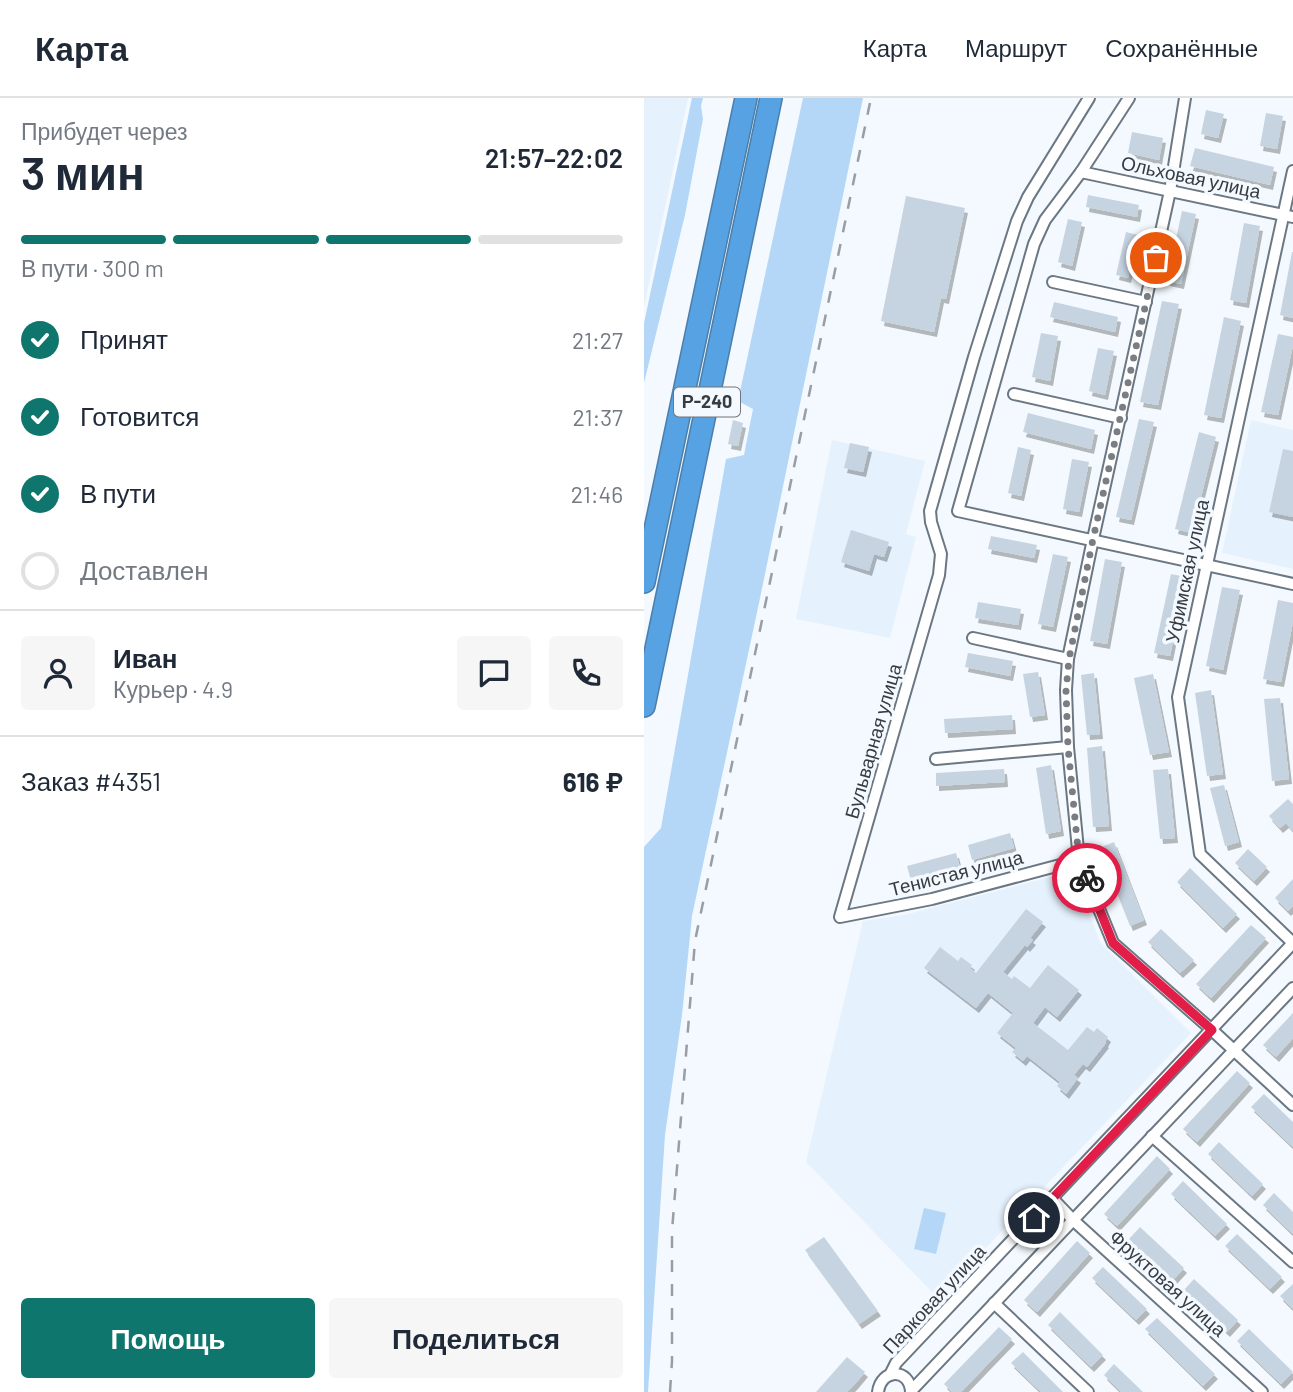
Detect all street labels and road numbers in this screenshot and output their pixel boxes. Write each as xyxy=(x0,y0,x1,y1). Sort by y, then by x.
street label: Ольховая улица xyxy=(1119,150,1263,203)
road number: Р-240 xyxy=(674,388,740,416)
street label: Уфимская улица xyxy=(1160,496,1213,645)
street label: Бульварная улица xyxy=(839,660,906,821)
street label: Тенистая улица xyxy=(887,845,1026,900)
street label: Фруктовая улица xyxy=(1105,1224,1232,1341)
street label: Парковая улица xyxy=(877,1239,990,1358)

